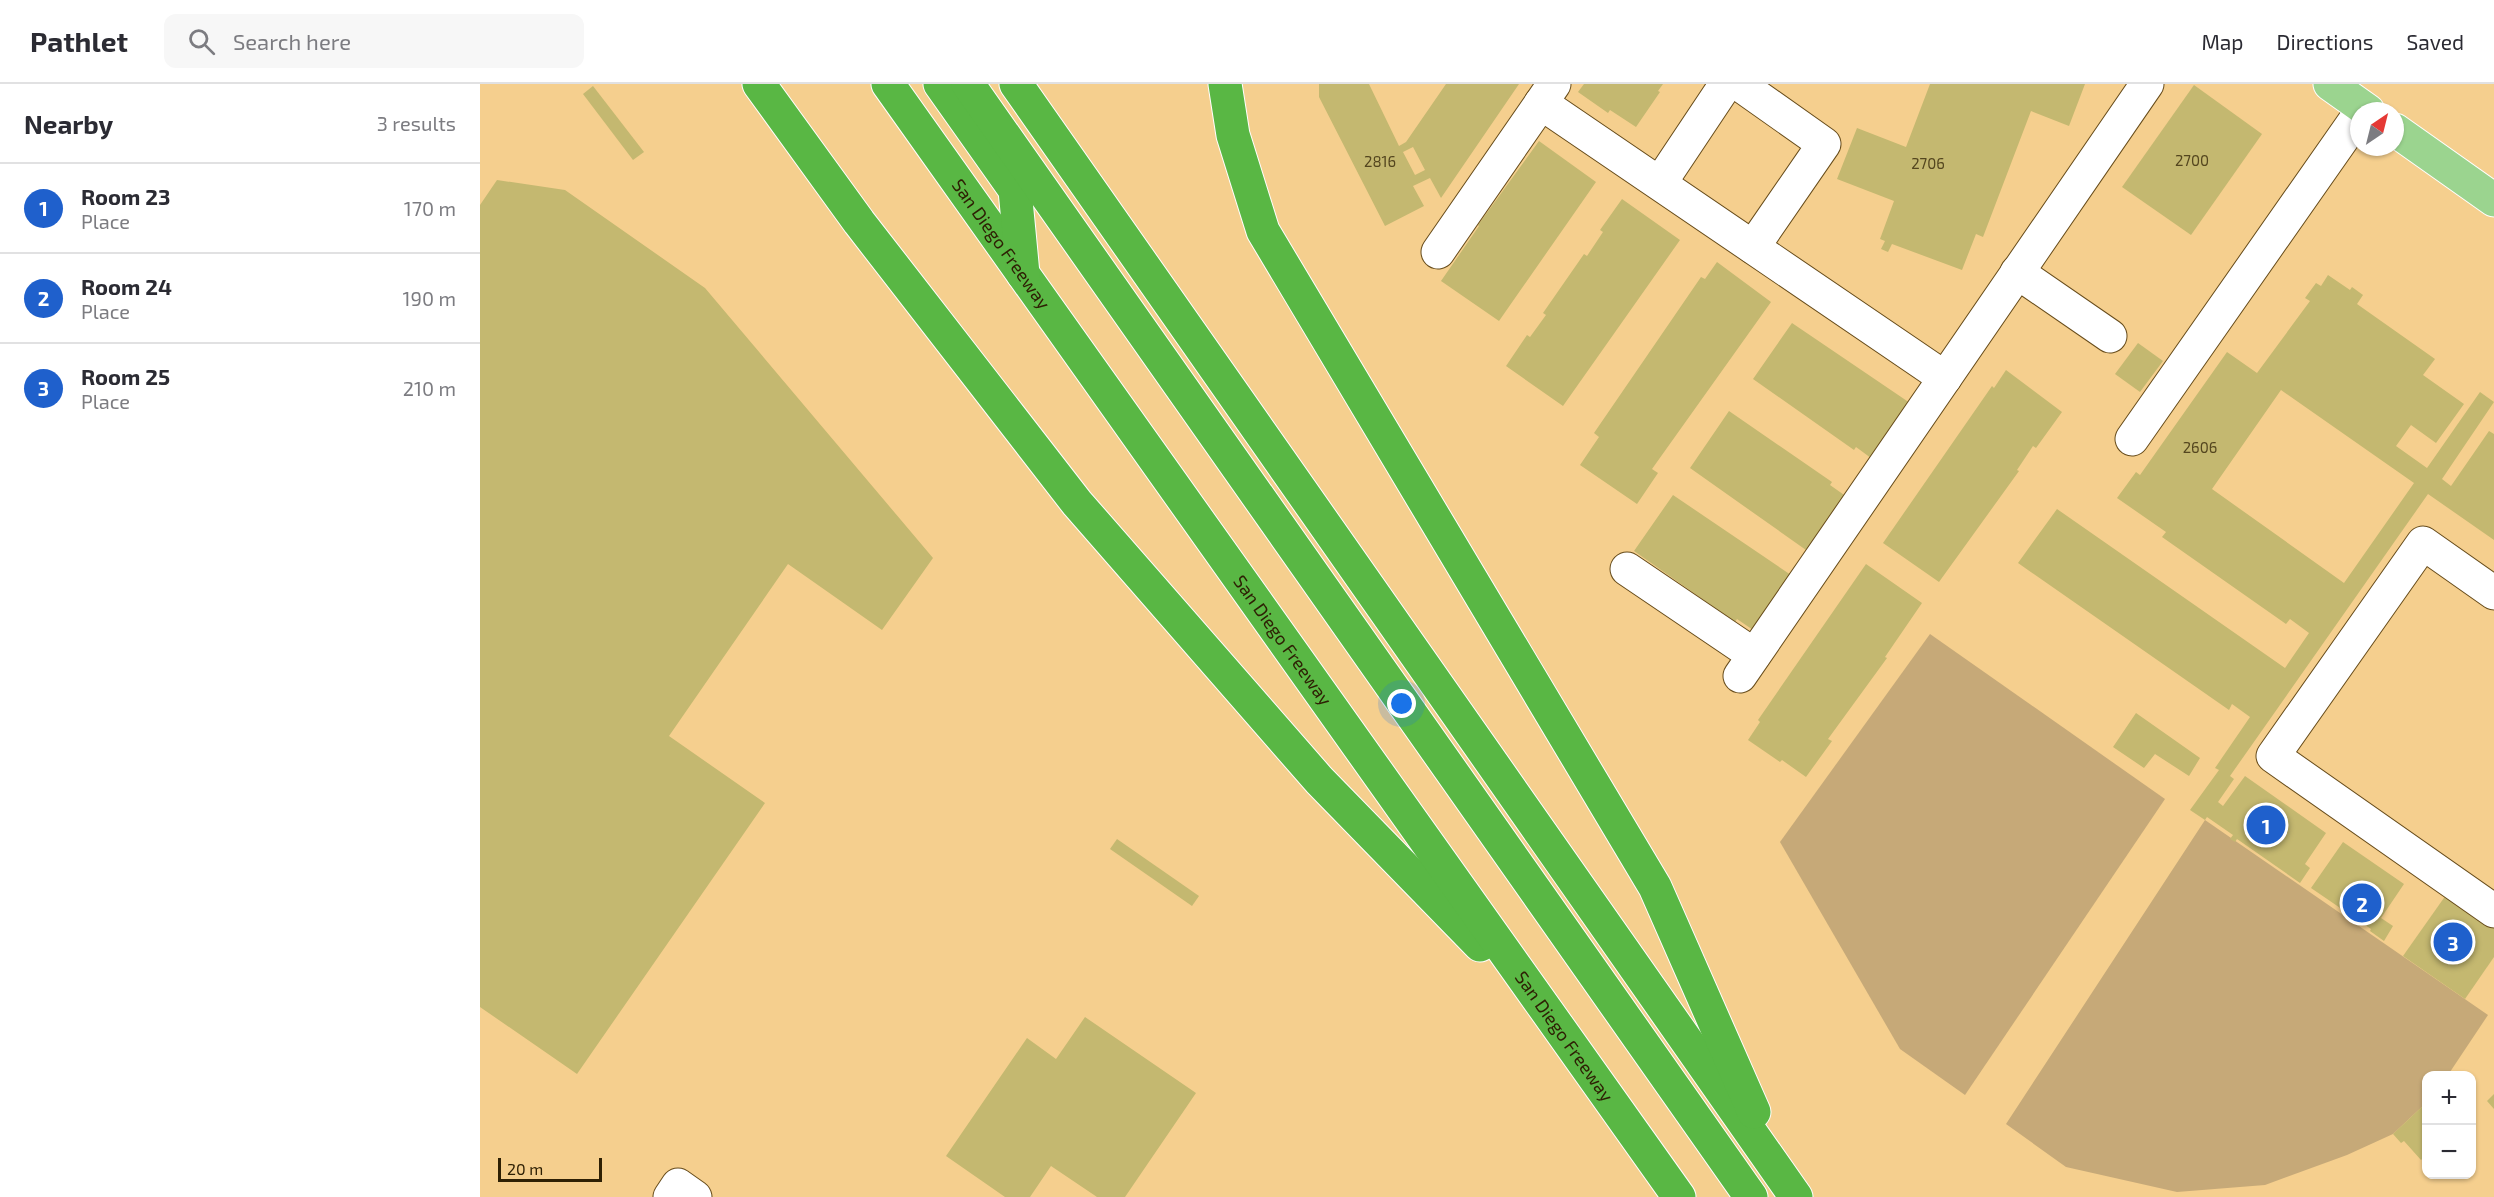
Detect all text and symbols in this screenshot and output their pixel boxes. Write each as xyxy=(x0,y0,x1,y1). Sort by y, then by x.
search box xyxy=(164,14,584,68)
text: Pathlet xyxy=(30,24,128,58)
icon: search xyxy=(185,25,218,58)
text: Search here xyxy=(233,28,351,54)
text: Map xyxy=(2201,29,2244,54)
text: Directions xyxy=(2277,29,2373,54)
text: Saved xyxy=(2406,29,2464,54)
north arrow xyxy=(2350,102,2404,156)
text: Nearby xyxy=(24,108,113,139)
text: 3 results xyxy=(377,111,456,135)
house number: 2700 xyxy=(2175,151,2209,169)
house number: 2816 xyxy=(1364,152,1396,170)
house number: 2706 xyxy=(1911,154,1945,172)
street label: San Diego Freeway xyxy=(948,174,1056,314)
text: Room 23 xyxy=(81,183,170,209)
text: 1 xyxy=(39,196,48,220)
text: 170 m xyxy=(404,196,456,220)
text: Place xyxy=(81,209,130,233)
text: Room 24 xyxy=(81,273,172,299)
text: 2 xyxy=(38,286,49,310)
text: 190 m xyxy=(403,286,456,310)
text: Place xyxy=(81,299,130,323)
text: Room 25 xyxy=(81,363,170,389)
text: 3 xyxy=(38,376,49,400)
text: 210 m xyxy=(403,376,456,400)
text: Place xyxy=(81,389,130,413)
house number: 2606 xyxy=(2183,438,2217,456)
street label: San Diego Freeway xyxy=(1229,570,1337,710)
your location xyxy=(1387,689,1416,718)
pin: 1 xyxy=(2246,802,2286,848)
pin: 2 xyxy=(2342,880,2382,926)
pin: 3 xyxy=(2434,920,2472,964)
street label: San Diego Freeway xyxy=(1511,967,1619,1106)
map controls xyxy=(2422,1071,2476,1179)
button: + xyxy=(2422,1071,2476,1125)
button: − xyxy=(2422,1125,2476,1179)
scale bar xyxy=(498,1155,602,1182)
text: 20 m xyxy=(507,1159,543,1178)

